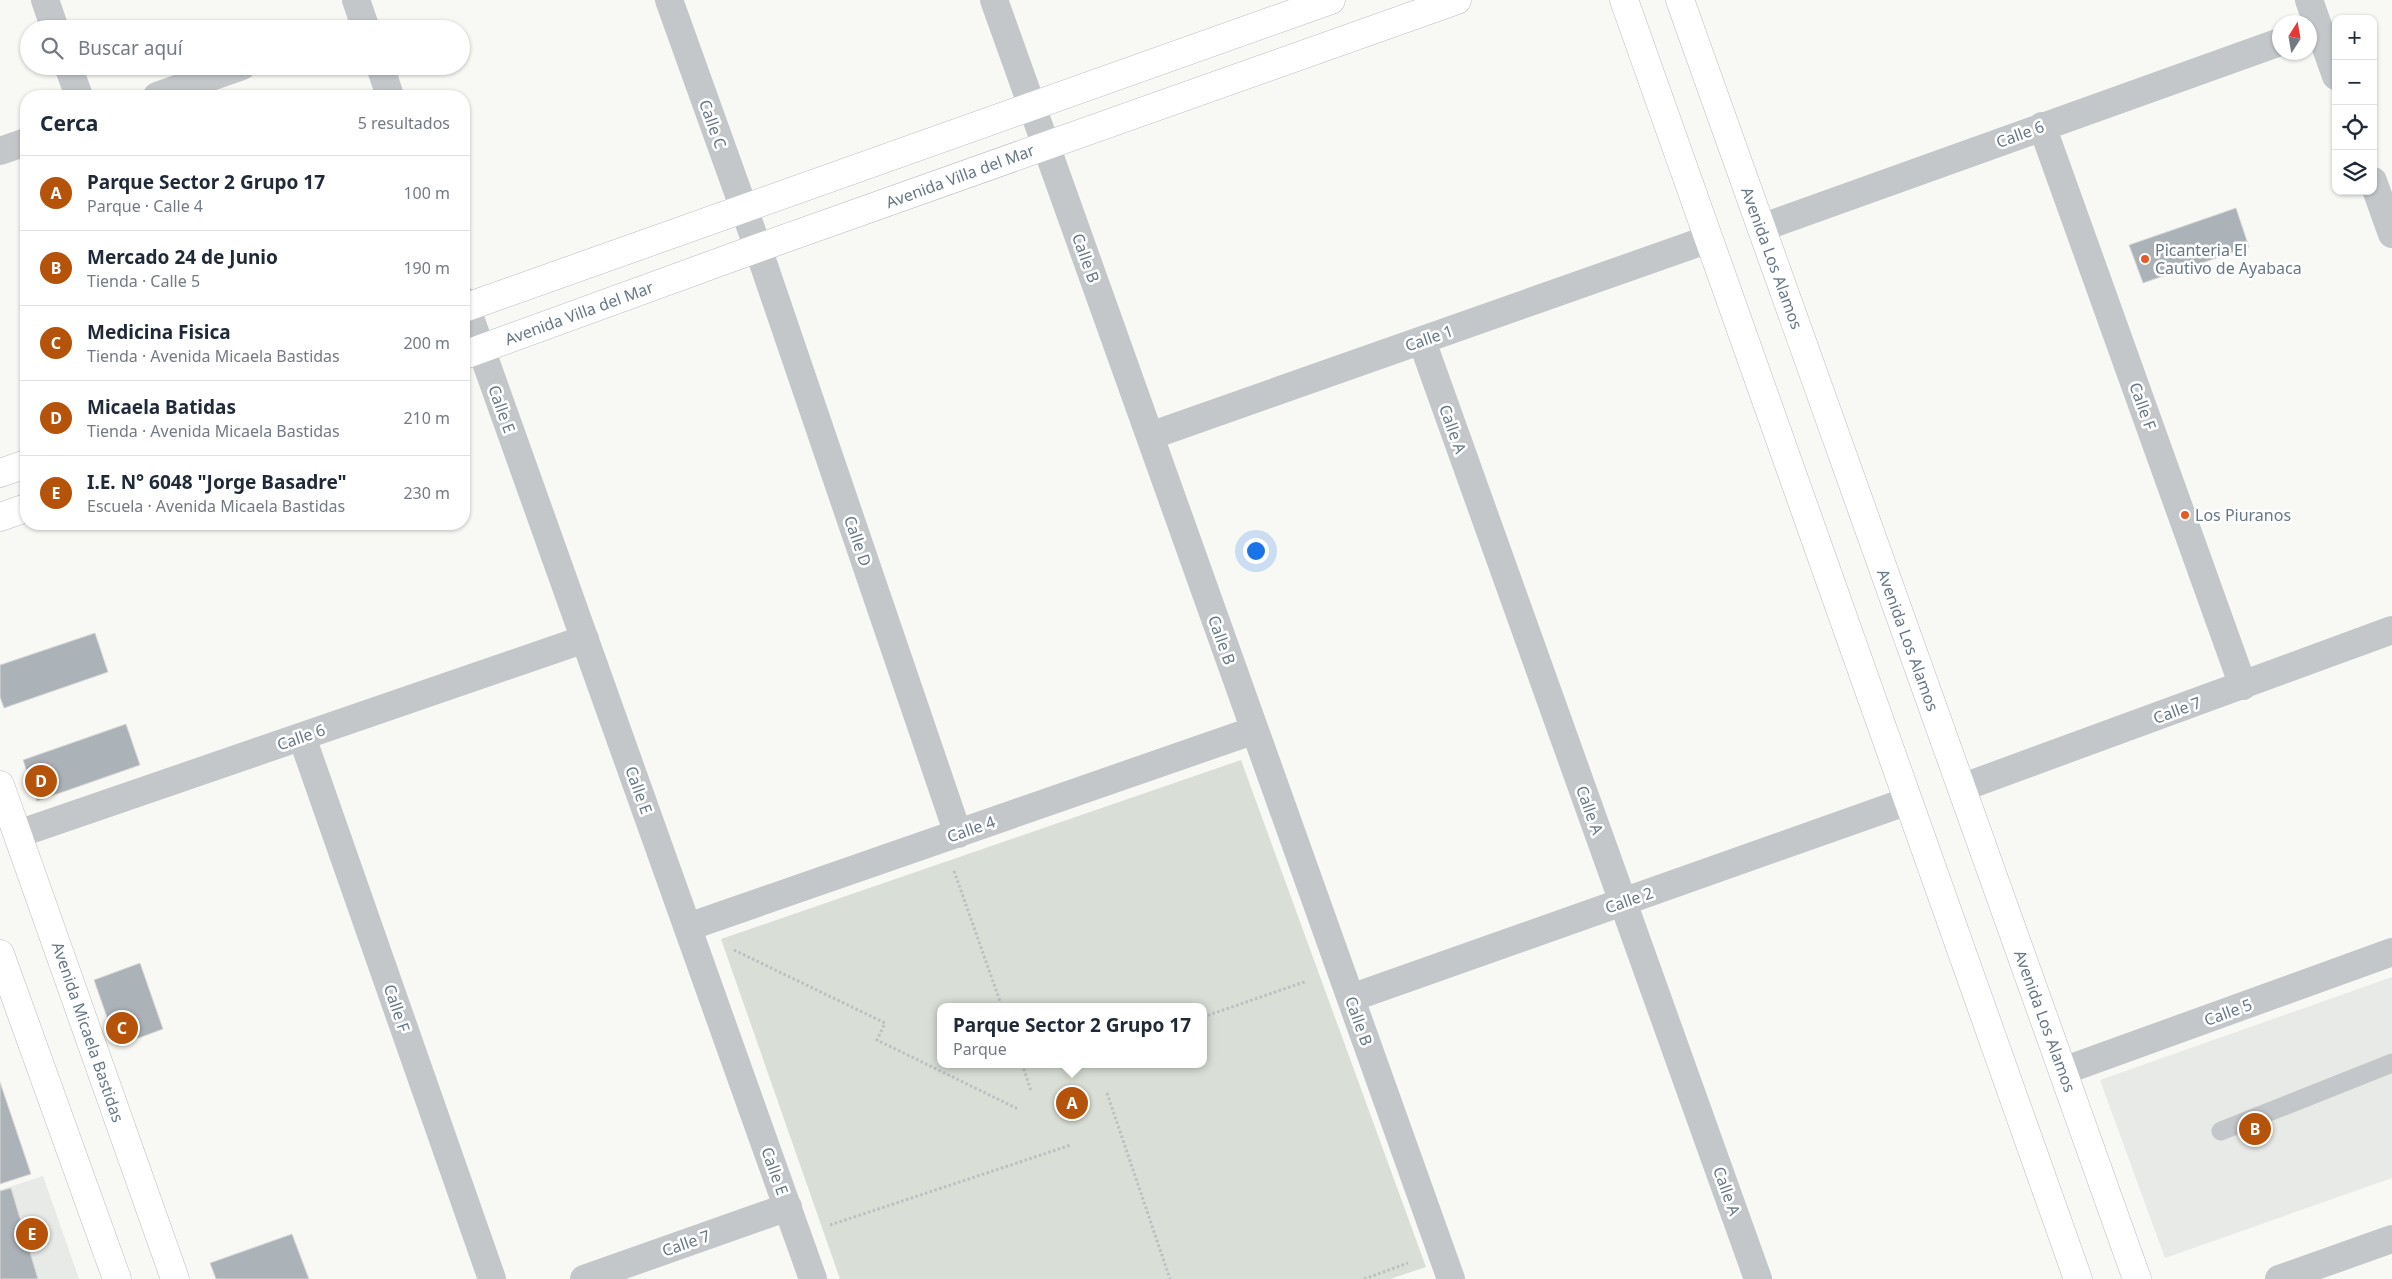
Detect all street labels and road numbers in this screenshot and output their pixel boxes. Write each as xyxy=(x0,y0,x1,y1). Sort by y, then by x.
street label: Calle C xyxy=(694,96,732,152)
street label: Calle 6 xyxy=(1993,115,2047,153)
street label: Avenida Villa del Mar xyxy=(883,139,1038,213)
street label: Avenida Los Alamos xyxy=(1736,184,1808,332)
street label: Calle B xyxy=(1067,230,1105,286)
street label: Avenida Villa del Mar xyxy=(502,276,657,350)
street label: Calle 1 xyxy=(1402,320,1456,356)
street label: Calle F xyxy=(2124,379,2162,433)
street label: Calle E xyxy=(483,382,521,436)
street label: Calle A xyxy=(1434,401,1472,457)
street label: Calle D xyxy=(839,513,877,569)
street label: Avenida Los Alamos xyxy=(1872,566,1944,714)
street label: Calle B xyxy=(1203,612,1241,668)
street label: Calle 7 xyxy=(2150,691,2204,729)
street label: Calle 6 xyxy=(274,719,328,755)
street label: Calle E xyxy=(620,763,658,817)
street label: Calle A xyxy=(1571,782,1609,838)
street label: Calle 4 xyxy=(944,811,998,847)
street label: Calle 2 xyxy=(1602,882,1656,918)
street label: Avenida Micaela Bastidas xyxy=(47,939,129,1125)
street label: Avenida Los Alamos xyxy=(2009,947,2081,1095)
street label: Calle F xyxy=(379,981,415,1035)
street label: Calle B xyxy=(1340,993,1378,1049)
street label: Calle 5 xyxy=(2201,993,2255,1031)
street label: Calle E xyxy=(756,1144,794,1198)
street label: Calle A xyxy=(1708,1163,1746,1219)
street label: Calle 7 xyxy=(659,1225,713,1261)

